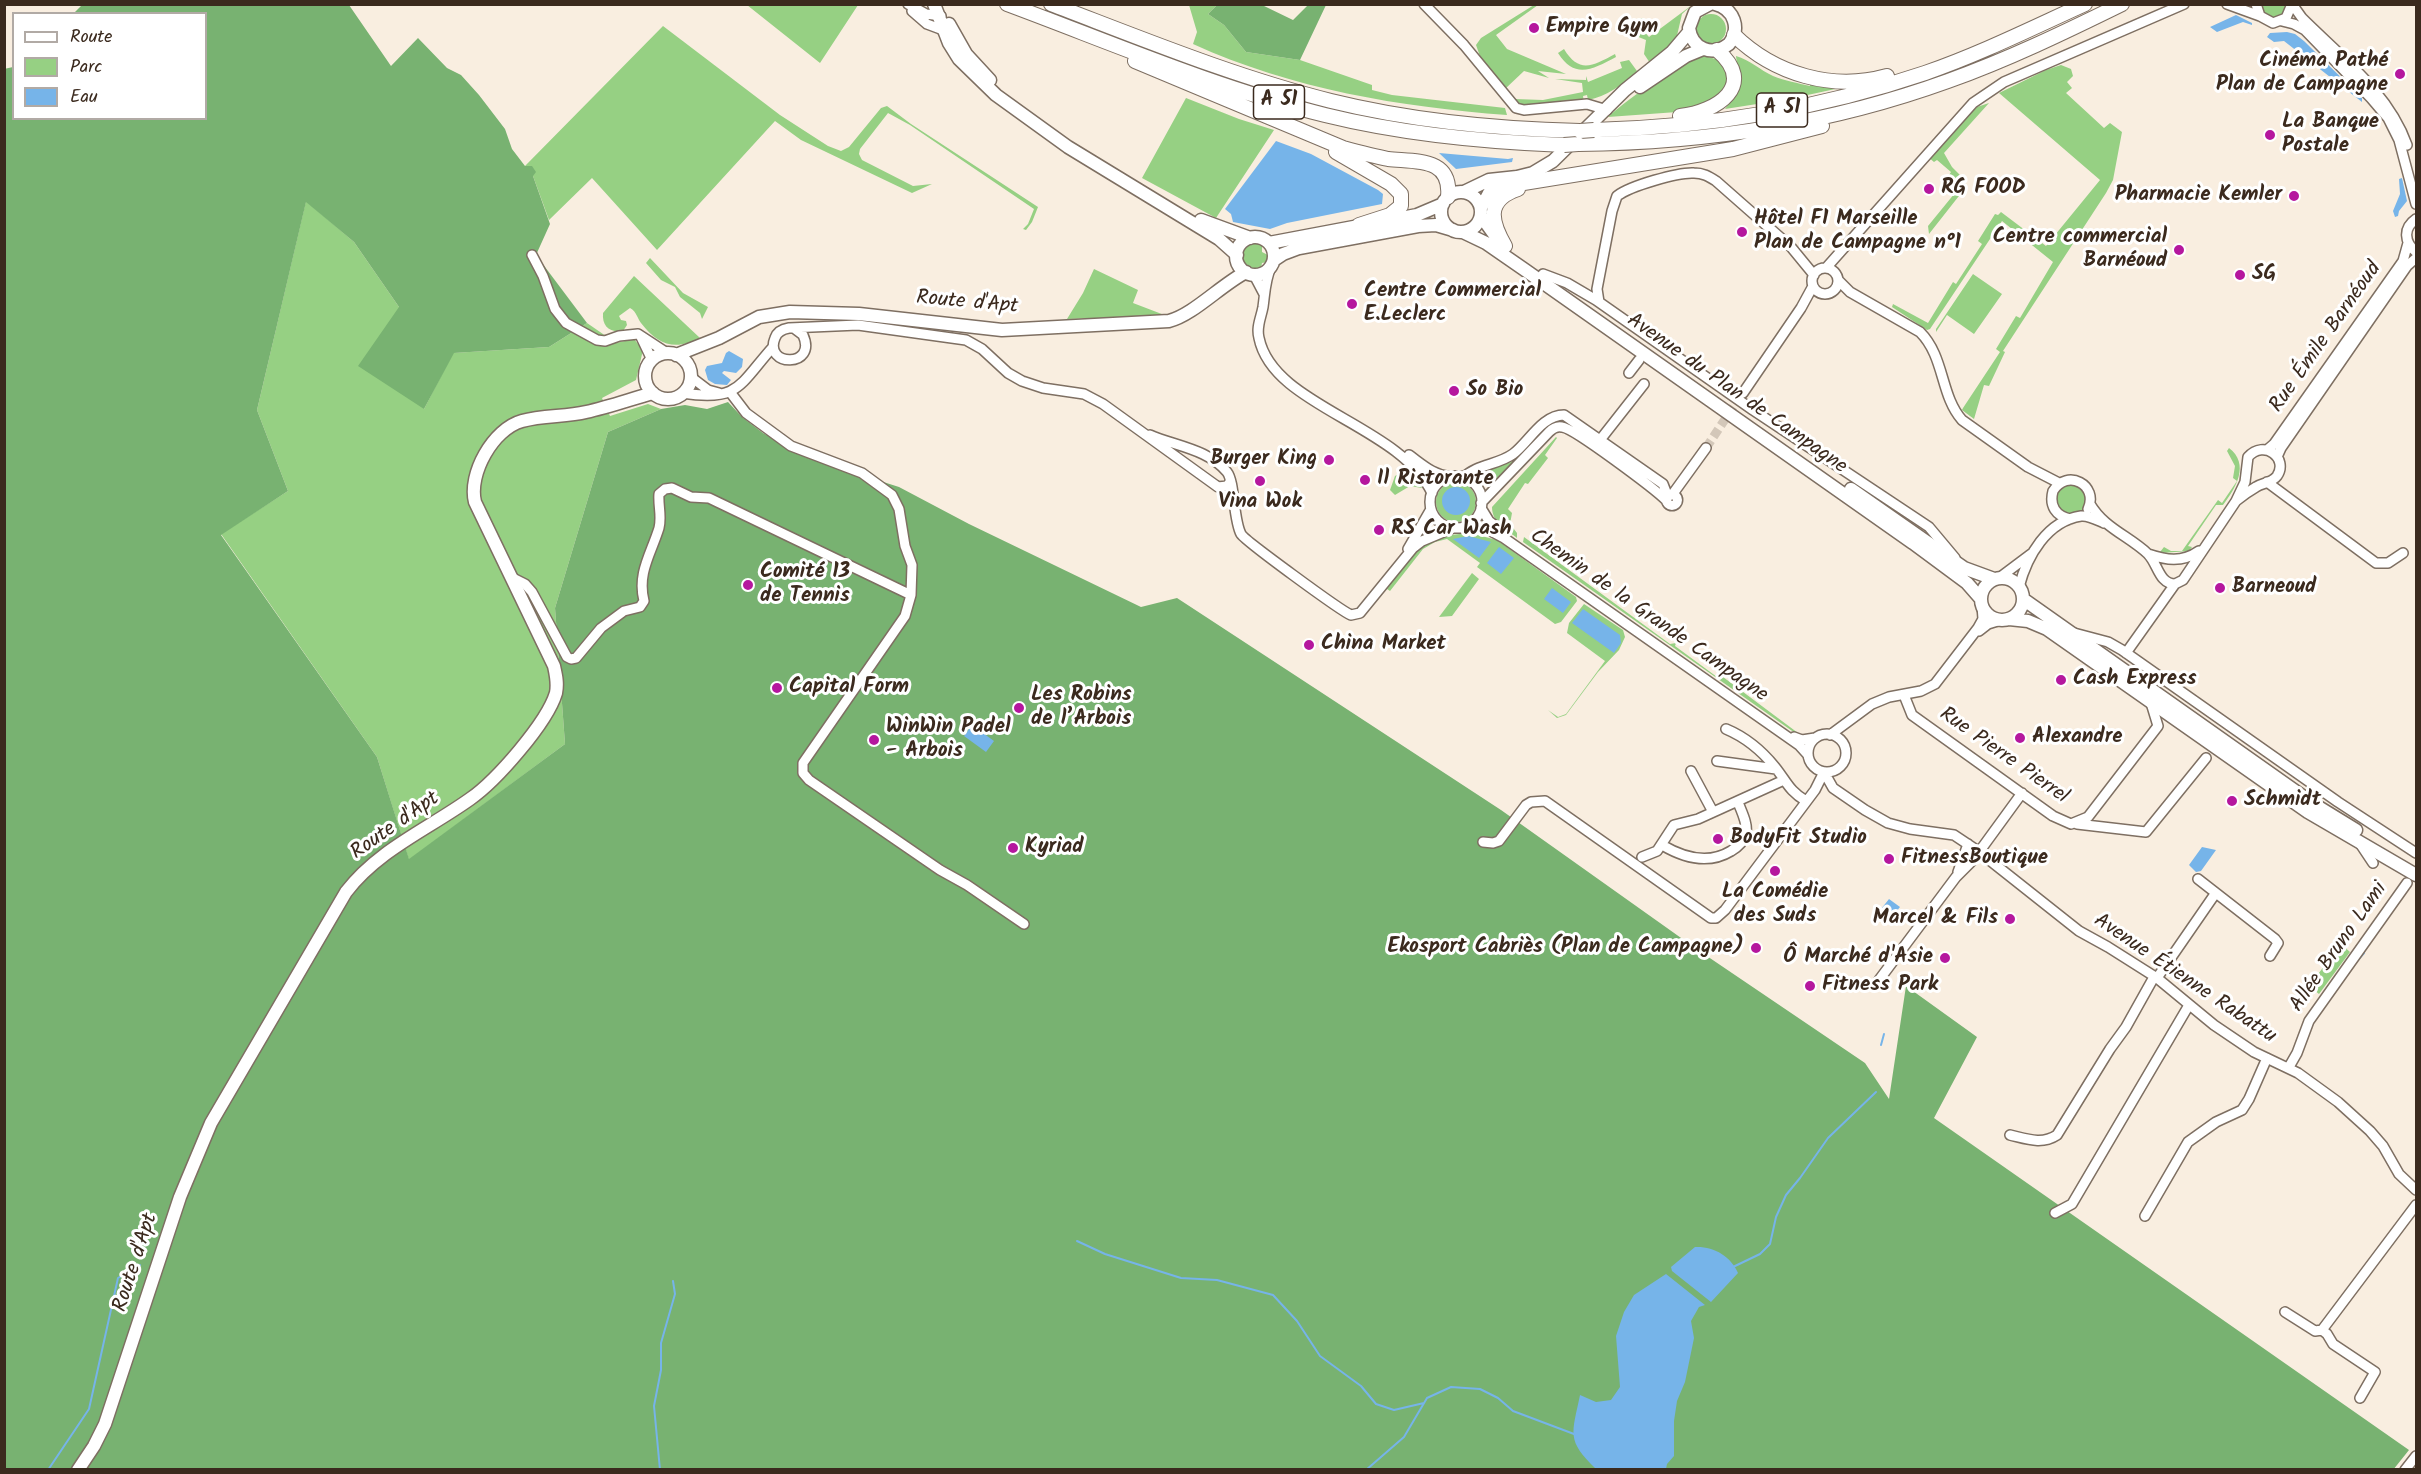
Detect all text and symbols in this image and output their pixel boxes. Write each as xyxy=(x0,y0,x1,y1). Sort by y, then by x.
legend xyxy=(12,12,207,120)
place label: Empire Gym xyxy=(1546,15,1658,41)
marker: Empire Gym xyxy=(1527,21,1541,35)
text: Route xyxy=(70,23,112,52)
place label: Cinéma Pathé Plan de Campagne xyxy=(2216,49,2388,99)
text: Parc xyxy=(70,53,102,82)
marker: Cinéma Pathé Plan de Campagne xyxy=(2393,67,2407,81)
text: Eau xyxy=(70,83,98,112)
road number: A 51 xyxy=(1254,85,1304,119)
road number: A 51 xyxy=(1756,93,1808,127)
place label: La Banque Postale xyxy=(2282,110,2379,160)
marker: La Banque Postale xyxy=(2263,128,2277,142)
place label: RG FOOD xyxy=(1941,176,2026,202)
marker: RG FOOD xyxy=(1922,182,1936,196)
place label: Pharmacie Kemler xyxy=(2115,183,2282,209)
marker: Pharmacie Kemler xyxy=(2287,189,2301,203)
place label: Hôtel F1 Marseille Plan de Campagne n°1 xyxy=(1754,207,1961,257)
marker: Hôtel F1 Marseille Plan de Campagne n°1 xyxy=(1735,225,1749,239)
place label: Centre commercial Barnéoud xyxy=(1993,225,2167,275)
marker: Centre commercial Barnéoud xyxy=(2172,243,2186,257)
street label: Rue Émile Barnéoud xyxy=(2266,258,2388,418)
place label: SG xyxy=(2252,262,2276,288)
marker: SG xyxy=(2233,268,2247,282)
place label: Centre Commercial E.Leclerc xyxy=(1364,279,1541,329)
street label: Route d'Apt xyxy=(915,287,1019,321)
marker: Centre Commercial E.Leclerc xyxy=(1345,297,1359,311)
street label: Avenue du Plan de Campagne xyxy=(1621,309,1851,481)
place label: So Bio xyxy=(1466,378,1523,404)
marker: So Bio xyxy=(1447,384,1461,398)
place label: Burger King xyxy=(1210,447,1317,473)
marker: Burger King xyxy=(1322,453,1336,467)
place label: Il Ristorante xyxy=(1377,467,1494,493)
marker: Il Ristorante xyxy=(1358,473,1372,487)
marker: Vina Wok xyxy=(1253,474,1267,488)
place label: Vina Wok xyxy=(1218,490,1302,516)
place label: RS Car Wash xyxy=(1391,517,1511,543)
marker: RS Car Wash xyxy=(1372,523,1386,537)
street label: Chemin de la Grande Campagne xyxy=(1524,525,1772,709)
place label: Comité 13 de Tennis xyxy=(760,560,850,610)
place label: Barneoud xyxy=(2232,575,2316,601)
marker: Comité 13 de Tennis xyxy=(741,578,755,592)
marker: Barneoud xyxy=(2213,581,2227,595)
place label: China Market xyxy=(1321,632,1446,658)
marker: China Market xyxy=(1302,638,1316,652)
place label: Cash Express xyxy=(2073,667,2197,693)
marker: Cash Express xyxy=(2054,673,2068,687)
place label: Capital Form xyxy=(789,675,909,701)
marker: Capital Form xyxy=(770,681,784,695)
place label: Les Robins de l’Arbois xyxy=(1031,683,1132,733)
marker: Les Robins de l’Arbois xyxy=(1012,701,1026,715)
street label: Rue Pierre Pierrel xyxy=(1933,703,2073,811)
place label: WinWin Padel - Arbois xyxy=(886,715,1011,765)
place label: Alexandre xyxy=(2032,725,2123,751)
marker: Alexandre xyxy=(2013,731,2027,745)
marker: WinWin Padel - Arbois xyxy=(867,733,881,747)
street label: Route d'Apt xyxy=(347,787,445,867)
place label: Schmidt xyxy=(2244,788,2321,814)
marker: Schmidt xyxy=(2225,794,2239,808)
place label: BodyFit Studio xyxy=(1730,826,1867,852)
marker: BodyFit Studio xyxy=(1711,832,1725,846)
place label: Kyriad xyxy=(1025,835,1084,861)
marker: Kyriad xyxy=(1006,841,1020,855)
place label: FitnessBoutique xyxy=(1901,846,2048,872)
marker: FitnessBoutique xyxy=(1882,852,1896,866)
marker: La Comédie des Suds xyxy=(1768,864,1782,878)
street label: Allée Bruno Lami xyxy=(2286,878,2394,1018)
place label: La Comédie des Suds xyxy=(1722,880,1828,930)
place label: Marcel & Fils xyxy=(1873,906,1998,932)
street label: Avenue Étienne Rabattu xyxy=(2088,910,2280,1050)
marker: Marcel & Fils xyxy=(2003,912,2017,926)
place label: Ekosport Cabriès (Plan de Campagne) xyxy=(1387,935,1744,961)
marker: Ekosport Cabriès (Plan de Campagne) xyxy=(1749,941,1763,955)
place label: Ô Marché d'Asie xyxy=(1783,945,1933,971)
marker: Ô Marché d'Asie xyxy=(1938,951,1952,965)
place label: Fitness Park xyxy=(1822,973,1938,999)
marker: Fitness Park xyxy=(1803,979,1817,993)
street label: Route d'Apt xyxy=(109,1210,165,1316)

